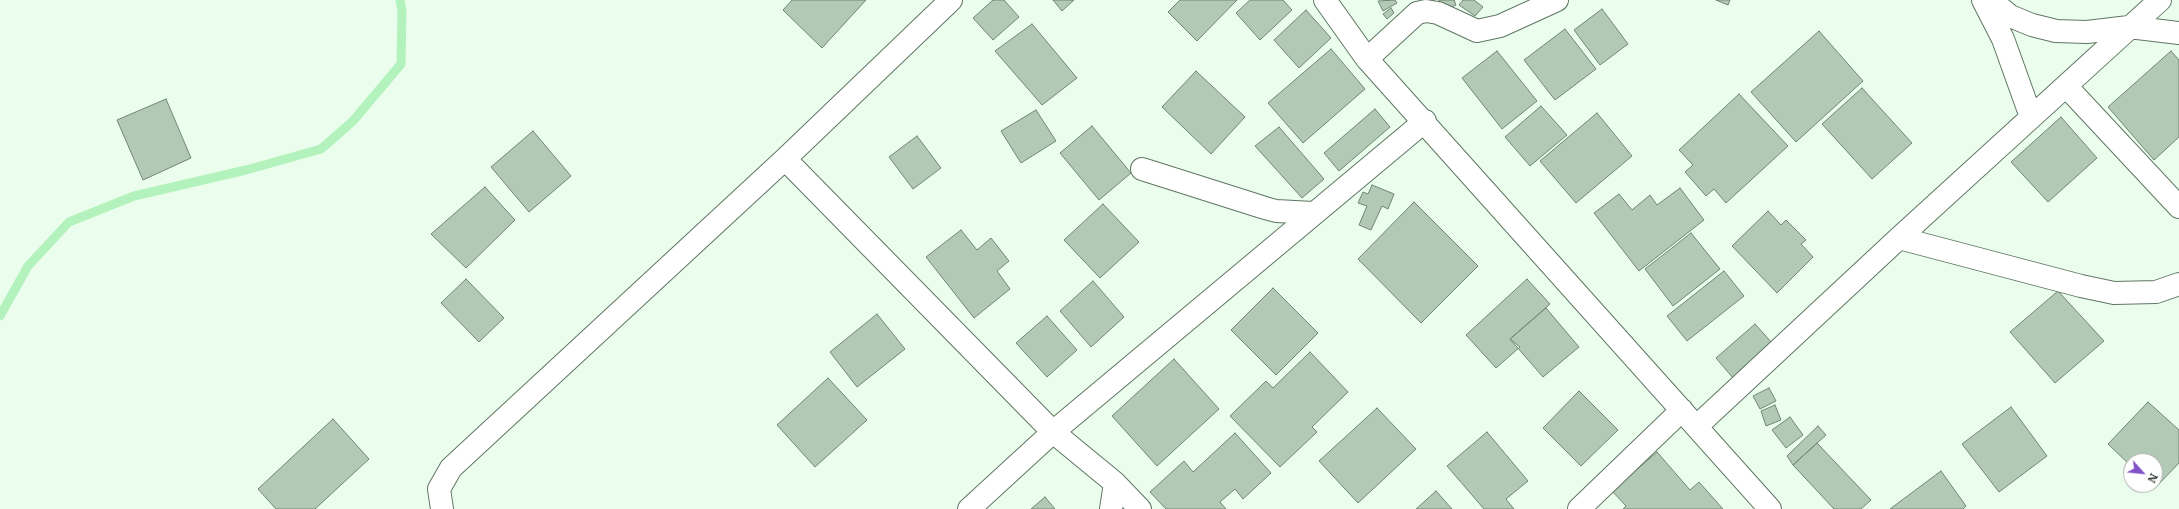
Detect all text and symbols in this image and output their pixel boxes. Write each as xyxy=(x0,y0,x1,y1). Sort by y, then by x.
north arrow xyxy=(2123,453,2163,493)
text: N xyxy=(2145,471,2161,485)

